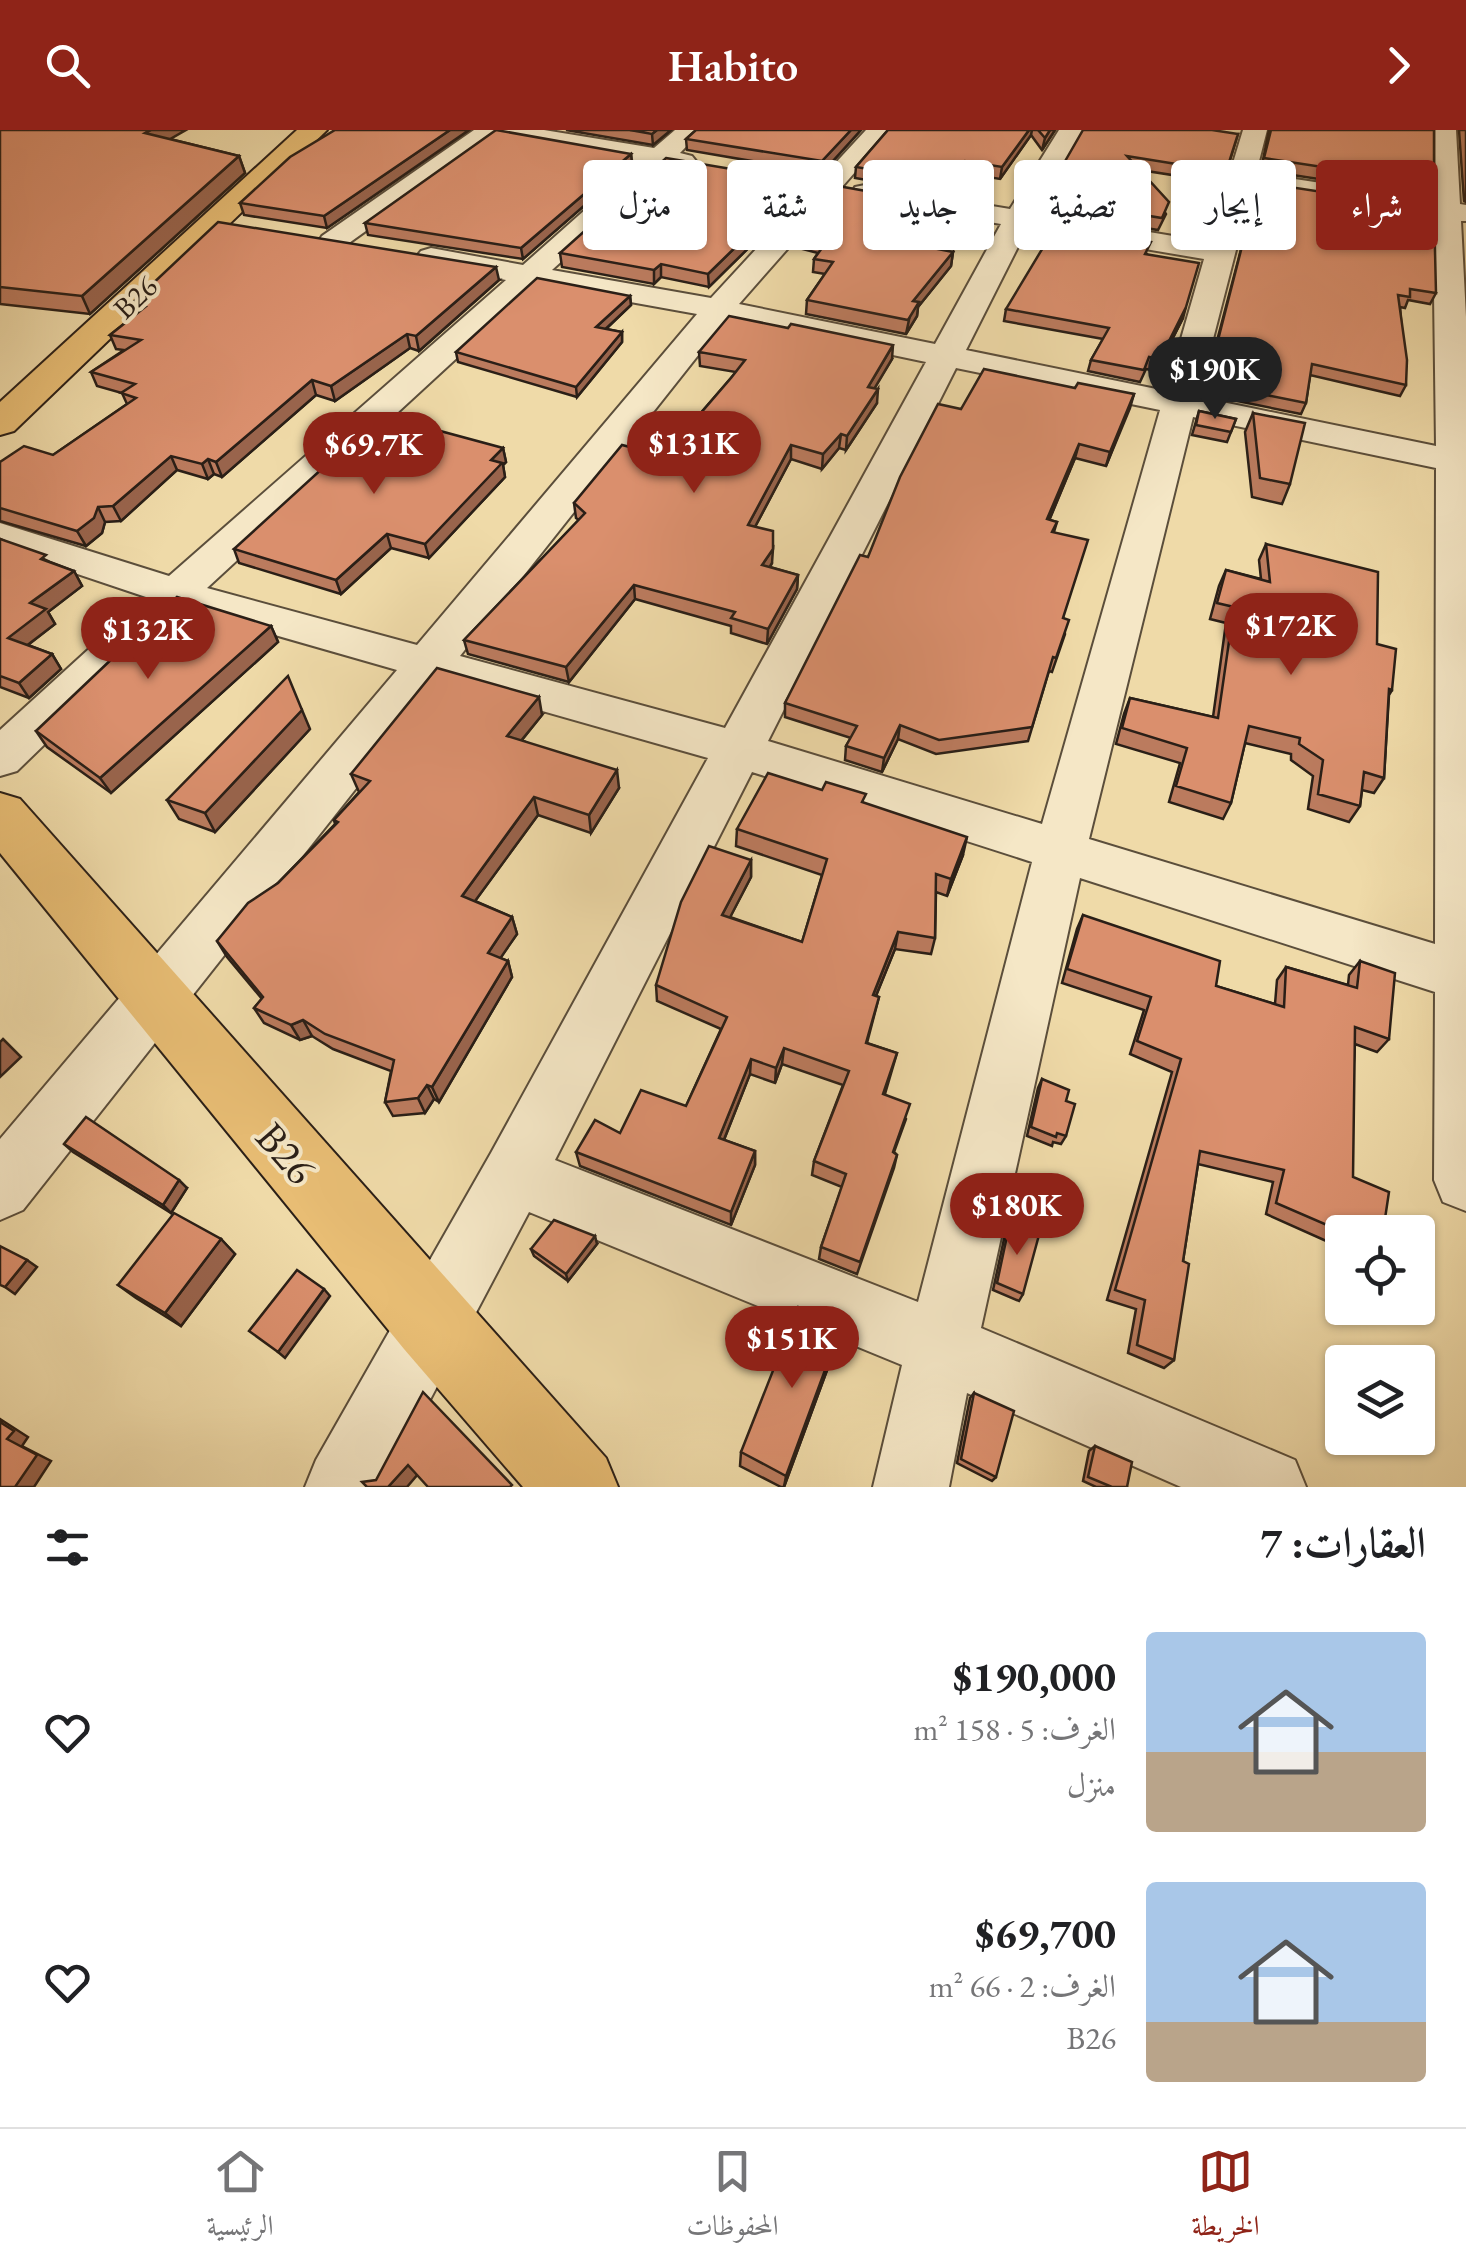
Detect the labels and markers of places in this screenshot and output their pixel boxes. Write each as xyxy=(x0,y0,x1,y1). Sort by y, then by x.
pin: $190K xyxy=(1145,337,1285,422)
pin: $131K xyxy=(624,411,764,496)
pin: $69.7K xyxy=(293,412,455,497)
pin: $172K xyxy=(1221,593,1361,678)
pin: $132K xyxy=(78,597,218,682)
pin: $180K xyxy=(947,1173,1087,1258)
pin: $151K xyxy=(722,1306,862,1391)

